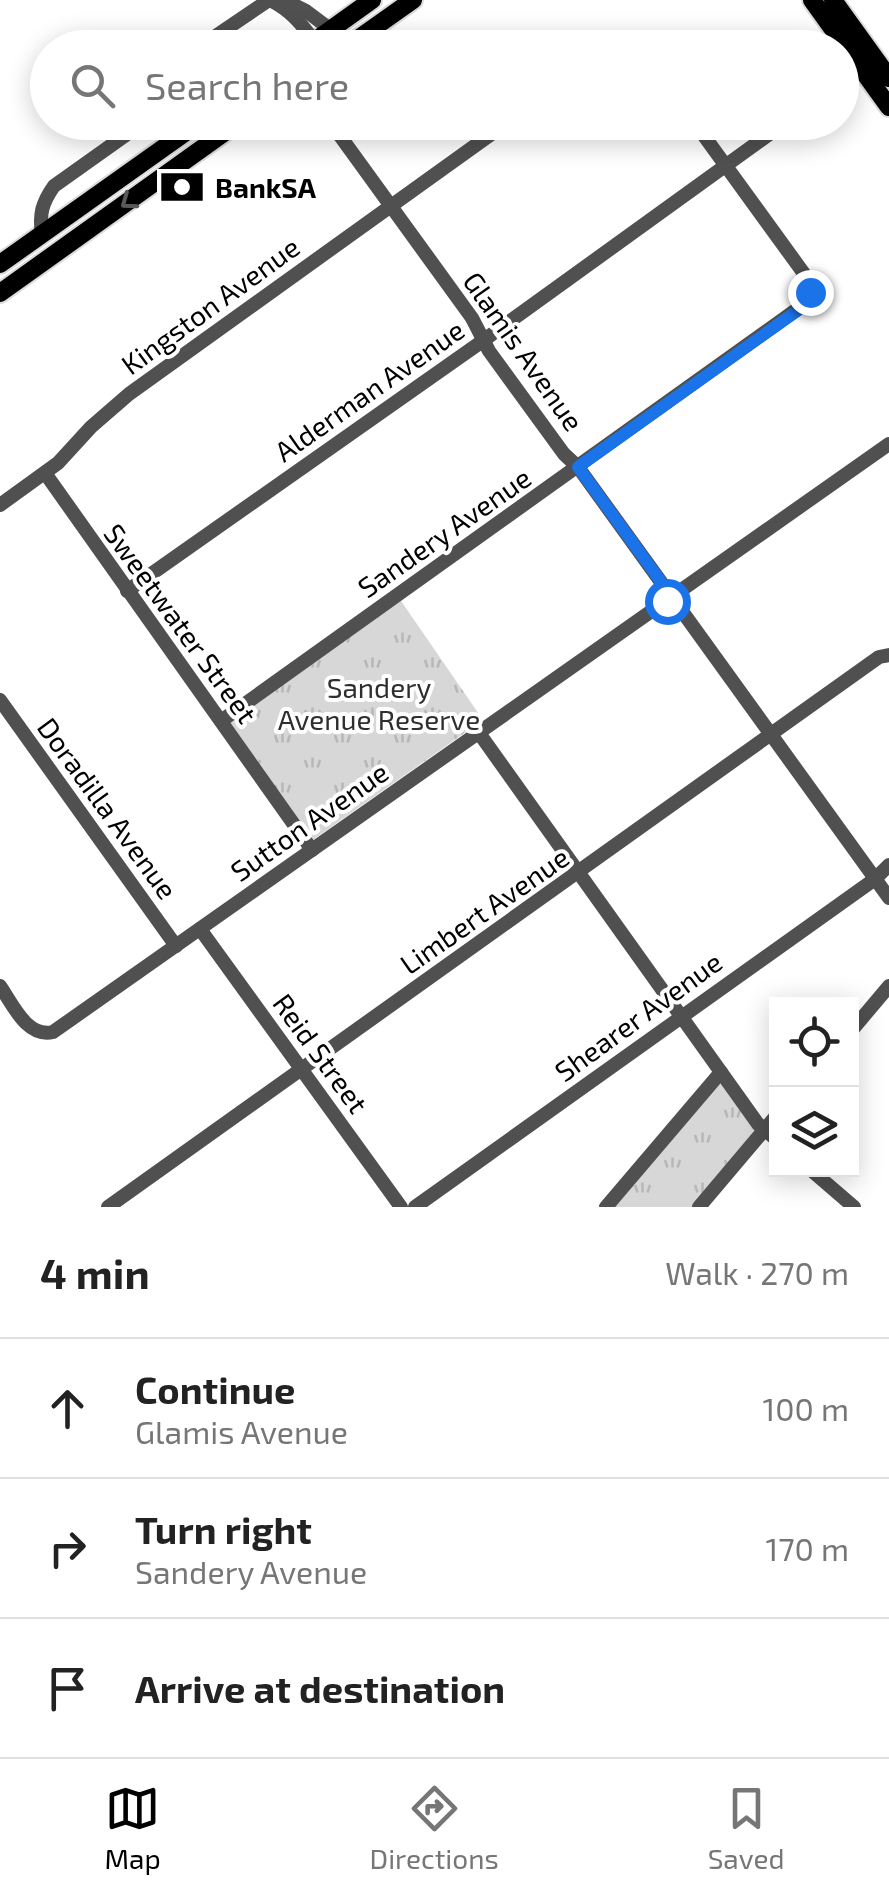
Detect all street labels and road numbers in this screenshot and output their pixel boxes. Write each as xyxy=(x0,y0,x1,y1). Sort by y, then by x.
street label: Kingston Avenue xyxy=(114,229,306,381)
street label: Glamis Avenue xyxy=(457,265,591,437)
street label: Alderman Avenue xyxy=(268,312,470,468)
street label: Sandery Avenue xyxy=(351,460,537,604)
street label: Sweetwater Street xyxy=(97,517,265,729)
street label: Doradilla Avenue xyxy=(31,711,185,905)
street label: Sutton Avenue xyxy=(224,754,394,888)
street label: Limbert Avenue xyxy=(393,839,575,981)
street label: Shearer Avenue xyxy=(548,944,728,1088)
street label: Reid Street xyxy=(266,987,376,1119)

